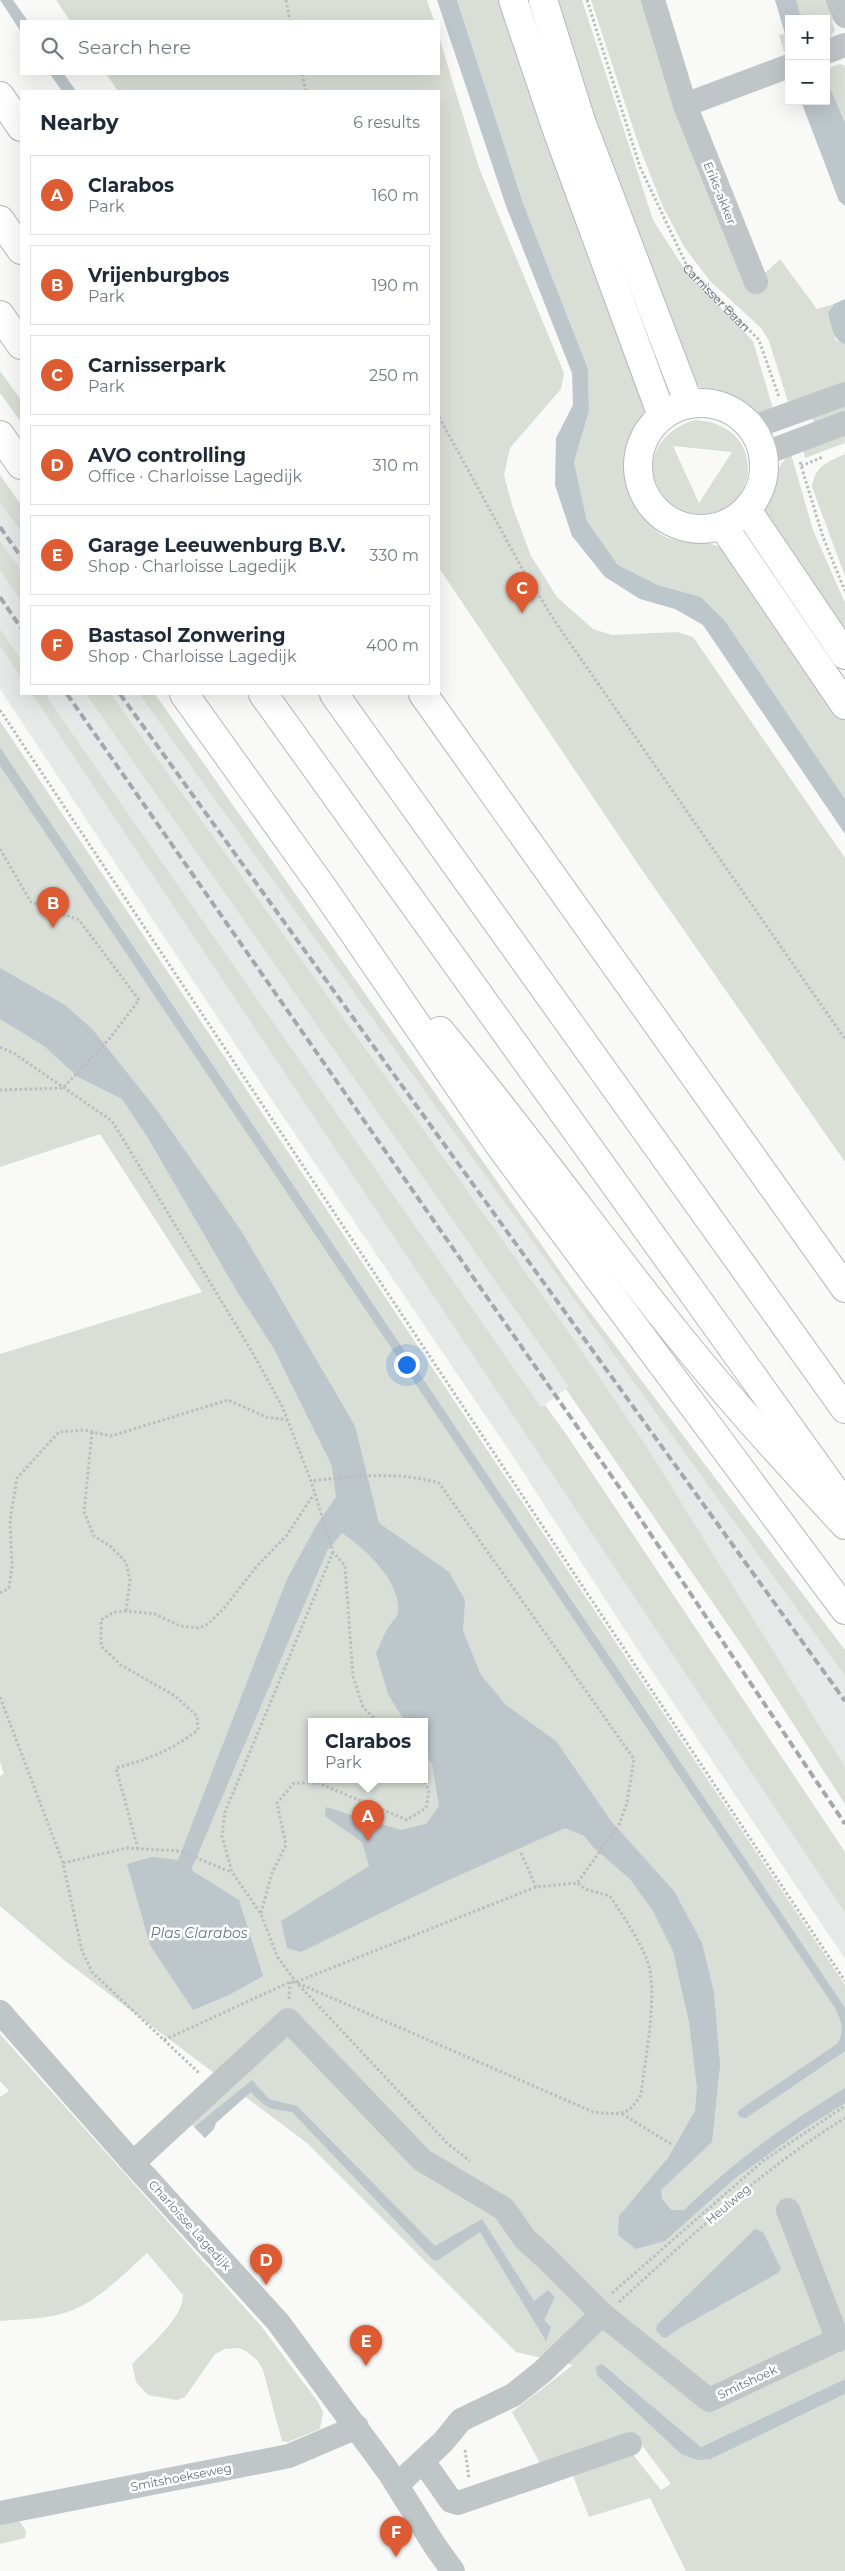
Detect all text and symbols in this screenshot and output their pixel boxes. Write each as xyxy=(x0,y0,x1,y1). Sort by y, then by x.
map controls xyxy=(785,15,830,105)
button: + xyxy=(785,15,830,60)
search box xyxy=(20,20,440,75)
icon: search xyxy=(38,34,66,62)
text: Search here xyxy=(78,36,191,59)
button: − xyxy=(785,60,830,105)
text: Nearby xyxy=(40,110,119,135)
text: 6 results xyxy=(353,113,420,132)
street label: Eriks-akker xyxy=(701,159,740,227)
text: Clarabos xyxy=(88,174,174,197)
text: A xyxy=(51,186,63,205)
text: 160 m xyxy=(372,186,419,205)
text: Park xyxy=(88,197,125,216)
street label: Carnisser Baan xyxy=(680,260,754,334)
text: Vrijenburgbos xyxy=(88,264,229,287)
text: B xyxy=(51,276,63,295)
text: 190 m xyxy=(372,276,419,295)
text: Park xyxy=(88,287,125,306)
text: Carnisserpark xyxy=(88,354,226,377)
text: C xyxy=(51,366,63,385)
text: 250 m xyxy=(369,366,419,385)
text: Park xyxy=(88,377,125,396)
text: AVO controlling xyxy=(88,444,246,467)
text: D xyxy=(50,456,64,475)
text: 310 m xyxy=(372,456,419,475)
text: Office · Charloisse Lagedijk xyxy=(88,467,302,486)
text: Garage Leeuwenburg B.V. xyxy=(88,534,346,557)
text: E xyxy=(52,546,62,565)
text: 330 m xyxy=(369,546,419,565)
text: Shop · Charloisse Lagedijk xyxy=(88,557,297,576)
pin: C xyxy=(506,572,538,613)
text: Bastasol Zonwering xyxy=(88,624,285,647)
text: F xyxy=(52,636,62,655)
text: 400 m xyxy=(366,636,419,655)
text: Shop · Charloisse Lagedijk xyxy=(88,647,297,666)
pin: B xyxy=(37,887,69,928)
your location xyxy=(394,1352,420,1378)
popup xyxy=(308,1718,428,1783)
text: Clarabos xyxy=(325,1730,411,1753)
text: Park xyxy=(325,1753,362,1772)
pin: A xyxy=(352,1800,384,1841)
water label: Plas Clarabos xyxy=(150,1924,248,1942)
street label: Charloisse Lagedijk xyxy=(146,2177,235,2274)
street label: Heulweg xyxy=(702,2181,754,2227)
pin: D xyxy=(250,2244,282,2285)
pin: E xyxy=(350,2325,382,2366)
street label: Smitshoek xyxy=(715,2361,780,2402)
street label: Smitshoekseweg xyxy=(129,2460,233,2494)
pin: F xyxy=(380,2516,412,2557)

